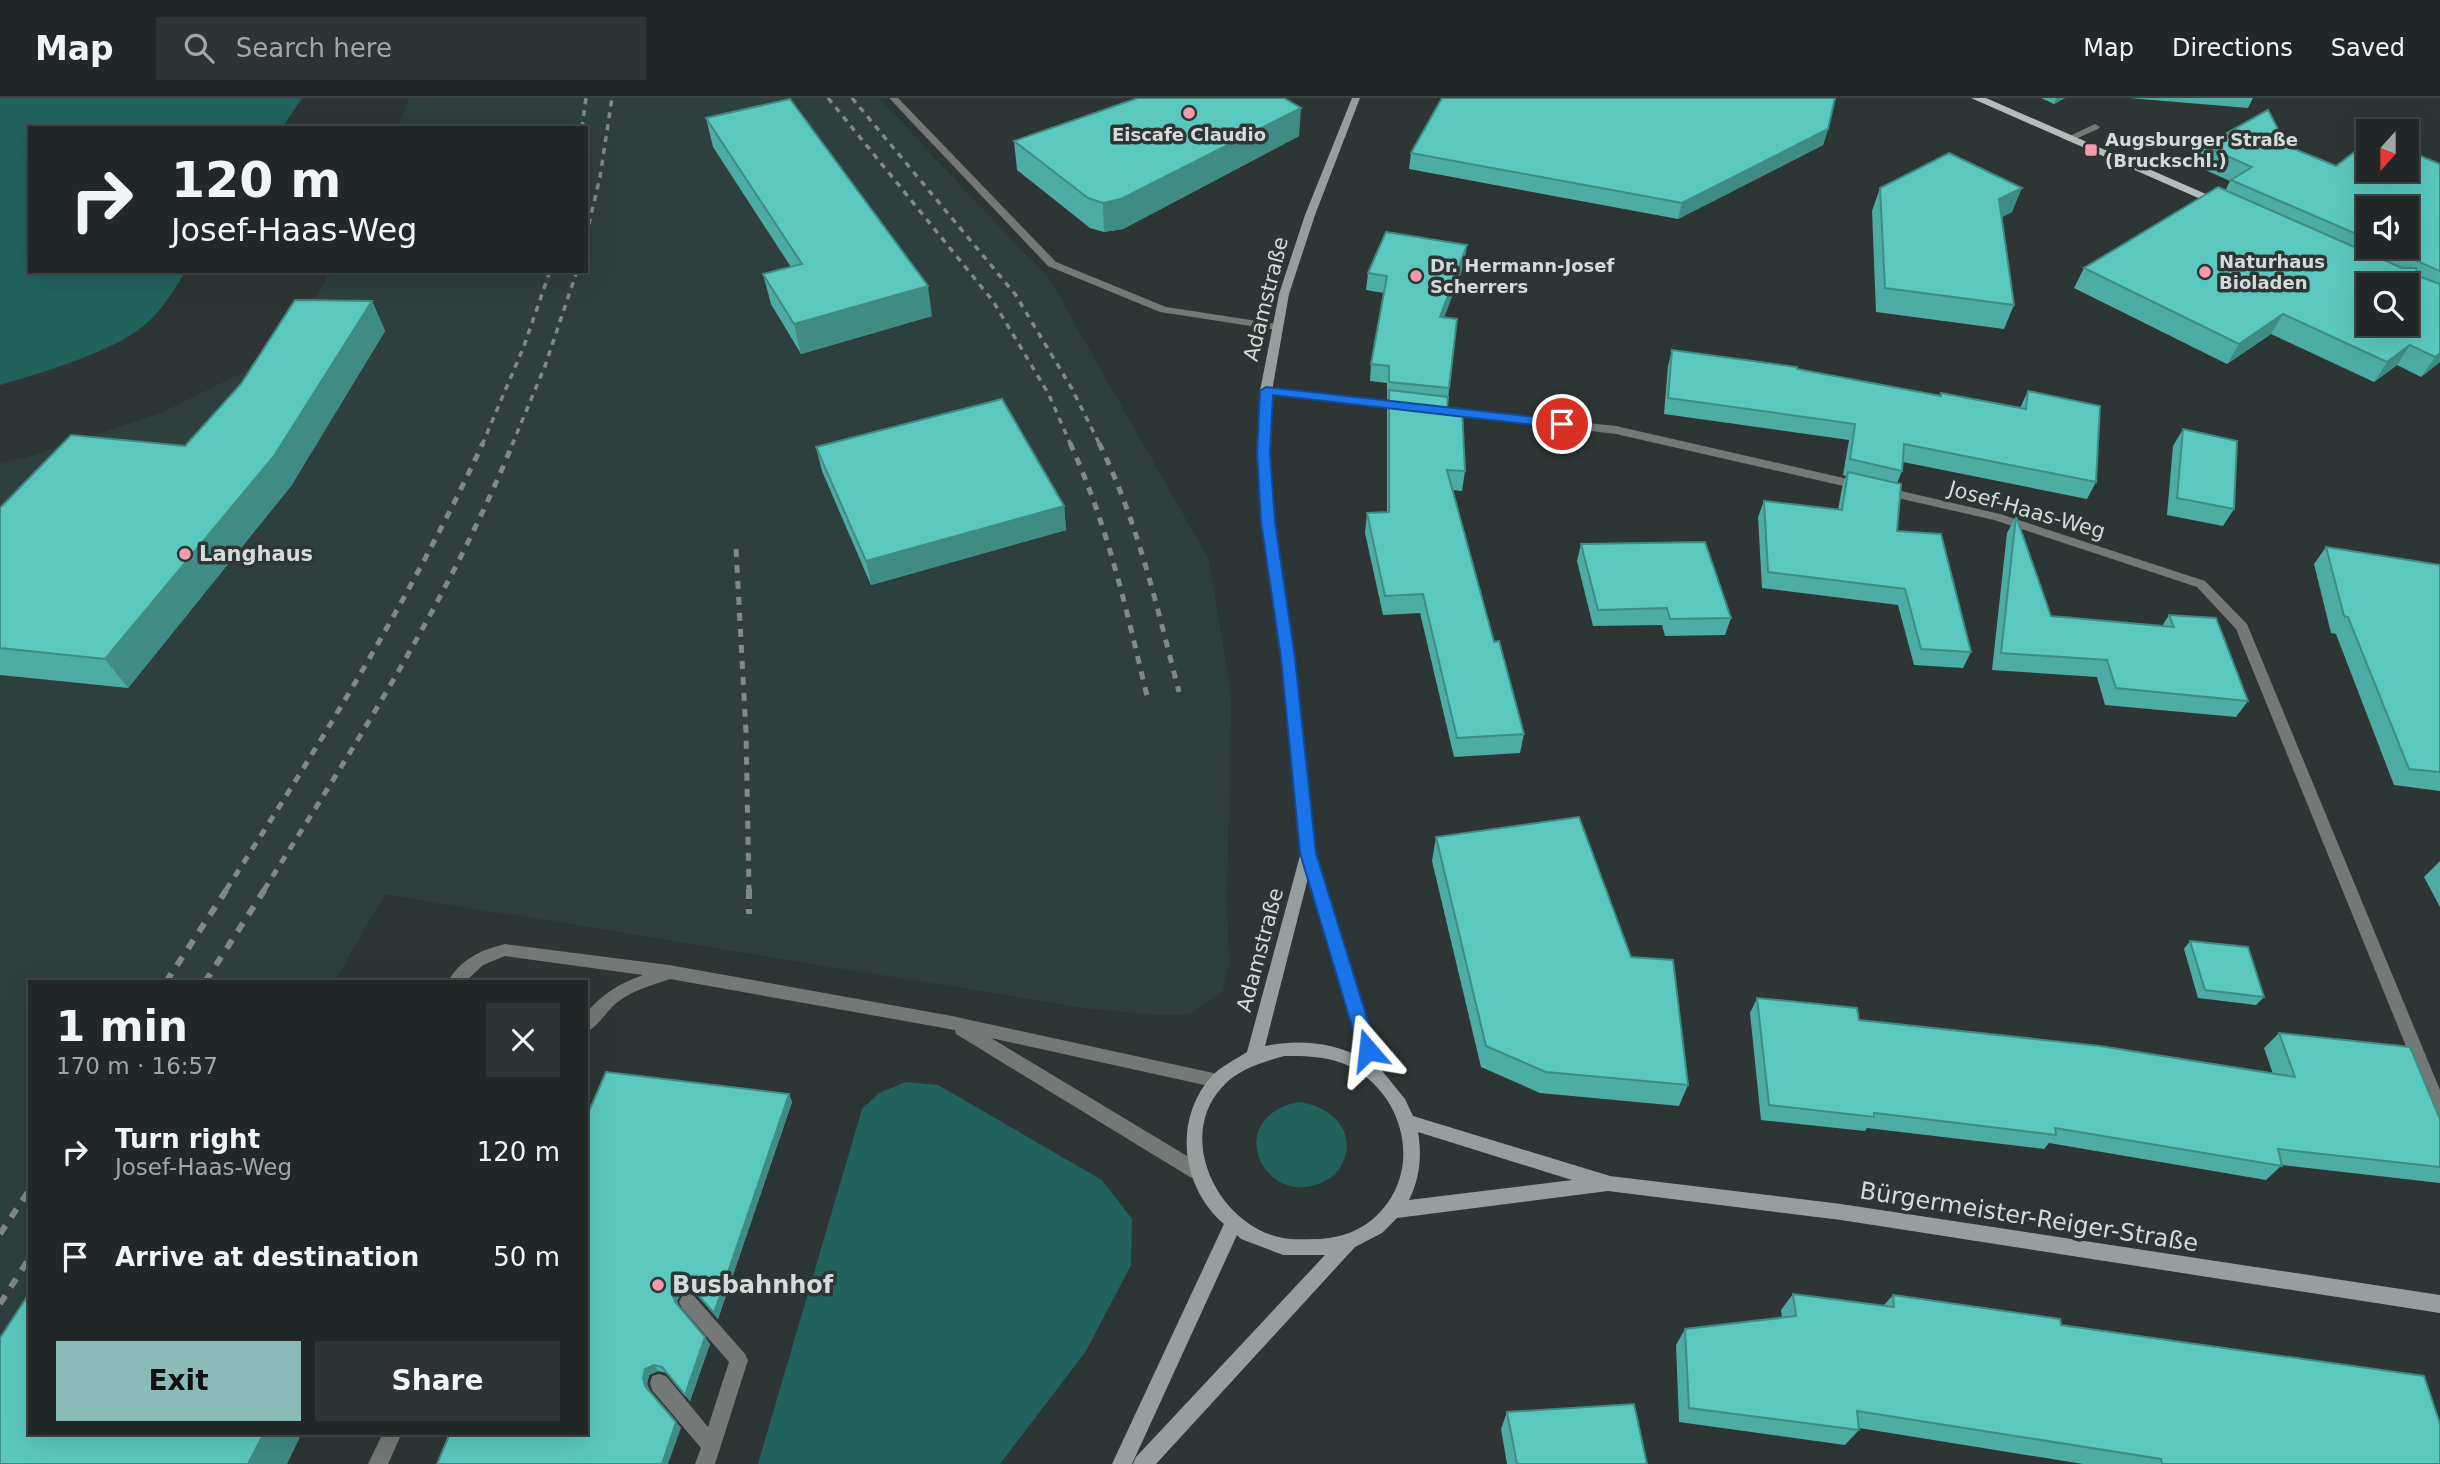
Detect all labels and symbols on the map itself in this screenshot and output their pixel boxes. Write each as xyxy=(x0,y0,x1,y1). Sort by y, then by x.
marker: Eiscafe Claudio xyxy=(1181,105,1197,121)
north arrow xyxy=(2356,119,2418,182)
place label: Eiscafe Claudio xyxy=(1112,124,1266,145)
place label: Augsburger Straße (Bruckschl.) xyxy=(2105,129,2298,171)
marker: Augsburger Straße (Bruckschl.) xyxy=(2083,142,2099,158)
street label: Adamstraße xyxy=(1239,234,1293,364)
place label: Naturhaus Bioladen xyxy=(2219,251,2325,293)
place label: Dr. Hermann-Josef Scherrers xyxy=(1430,255,1614,297)
marker: Naturhaus Bioladen xyxy=(2197,264,2213,280)
marker: Dr. Hermann-Josef Scherrers xyxy=(1408,268,1424,284)
pin xyxy=(1532,394,1592,454)
street label: Josef-Haas-Weg xyxy=(1944,476,2108,544)
place label: Langhaus xyxy=(199,542,313,566)
marker: Langhaus xyxy=(177,546,193,562)
street label: Adamstraße xyxy=(1232,885,1288,1015)
position arrow xyxy=(1331,1013,1405,1087)
street label: Bürgermeister-Reiger-Straße xyxy=(1858,1176,2200,1258)
place label: Busbahnhof xyxy=(672,1271,834,1299)
marker: Busbahnhof xyxy=(650,1277,666,1293)

